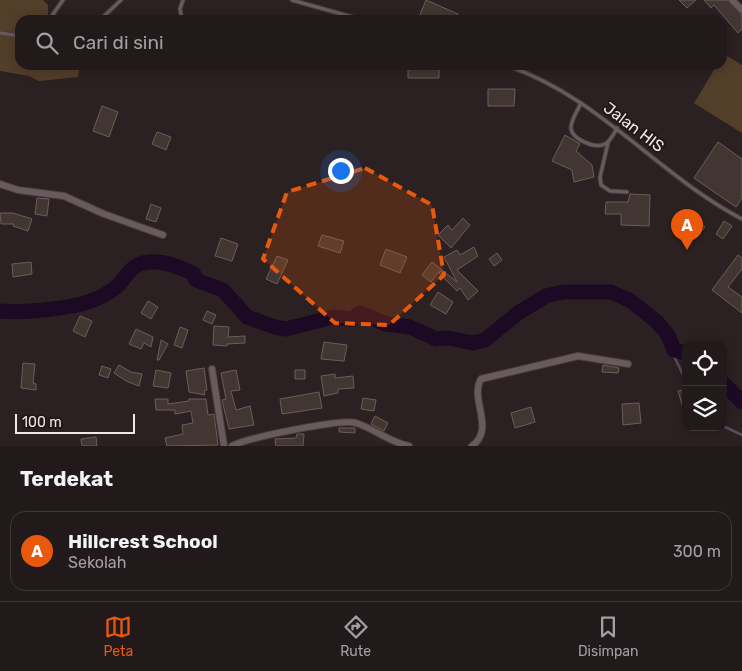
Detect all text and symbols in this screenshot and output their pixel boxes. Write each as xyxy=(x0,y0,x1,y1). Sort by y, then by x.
search box xyxy=(15,15,727,70)
icon: search xyxy=(33,29,61,57)
text: Cari di sini xyxy=(73,31,164,54)
street label: Jalan HIS xyxy=(600,98,668,156)
your location xyxy=(328,158,354,184)
pin: A xyxy=(671,209,703,250)
map controls xyxy=(682,341,727,431)
button: locate xyxy=(682,341,727,386)
button: layers xyxy=(682,386,727,431)
scale bar xyxy=(15,411,135,434)
text: 100 m xyxy=(22,414,62,431)
text: Terdekat xyxy=(20,466,113,491)
text: Hillcrest School xyxy=(68,530,218,553)
text: A xyxy=(31,542,43,561)
text: 300 m xyxy=(673,542,721,561)
text: Sekolah xyxy=(68,553,126,572)
tab: Peta xyxy=(103,613,133,660)
tab: Rute xyxy=(340,613,371,660)
tab: Disimpan xyxy=(578,613,639,660)

